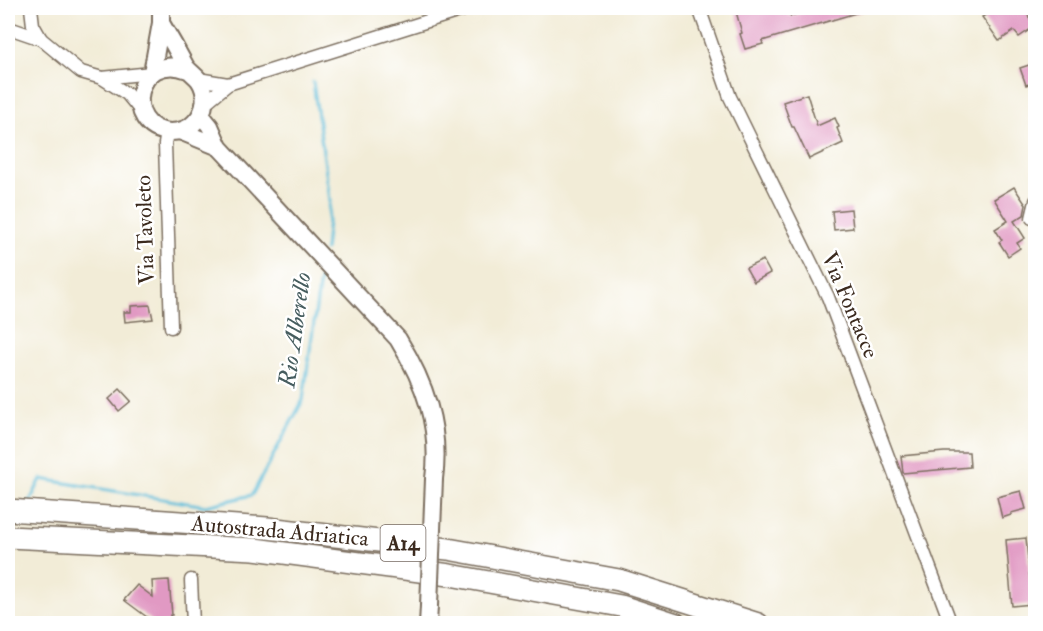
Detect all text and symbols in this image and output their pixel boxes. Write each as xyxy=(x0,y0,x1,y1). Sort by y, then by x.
street label: Via Tavoleto xyxy=(129,175,161,285)
street label: Via Fontacce xyxy=(815,247,885,363)
water label: Rio Alberello xyxy=(271,270,318,391)
street label: Autostrada Adriatica xyxy=(189,509,371,553)
road number: A14 xyxy=(380,525,426,561)

